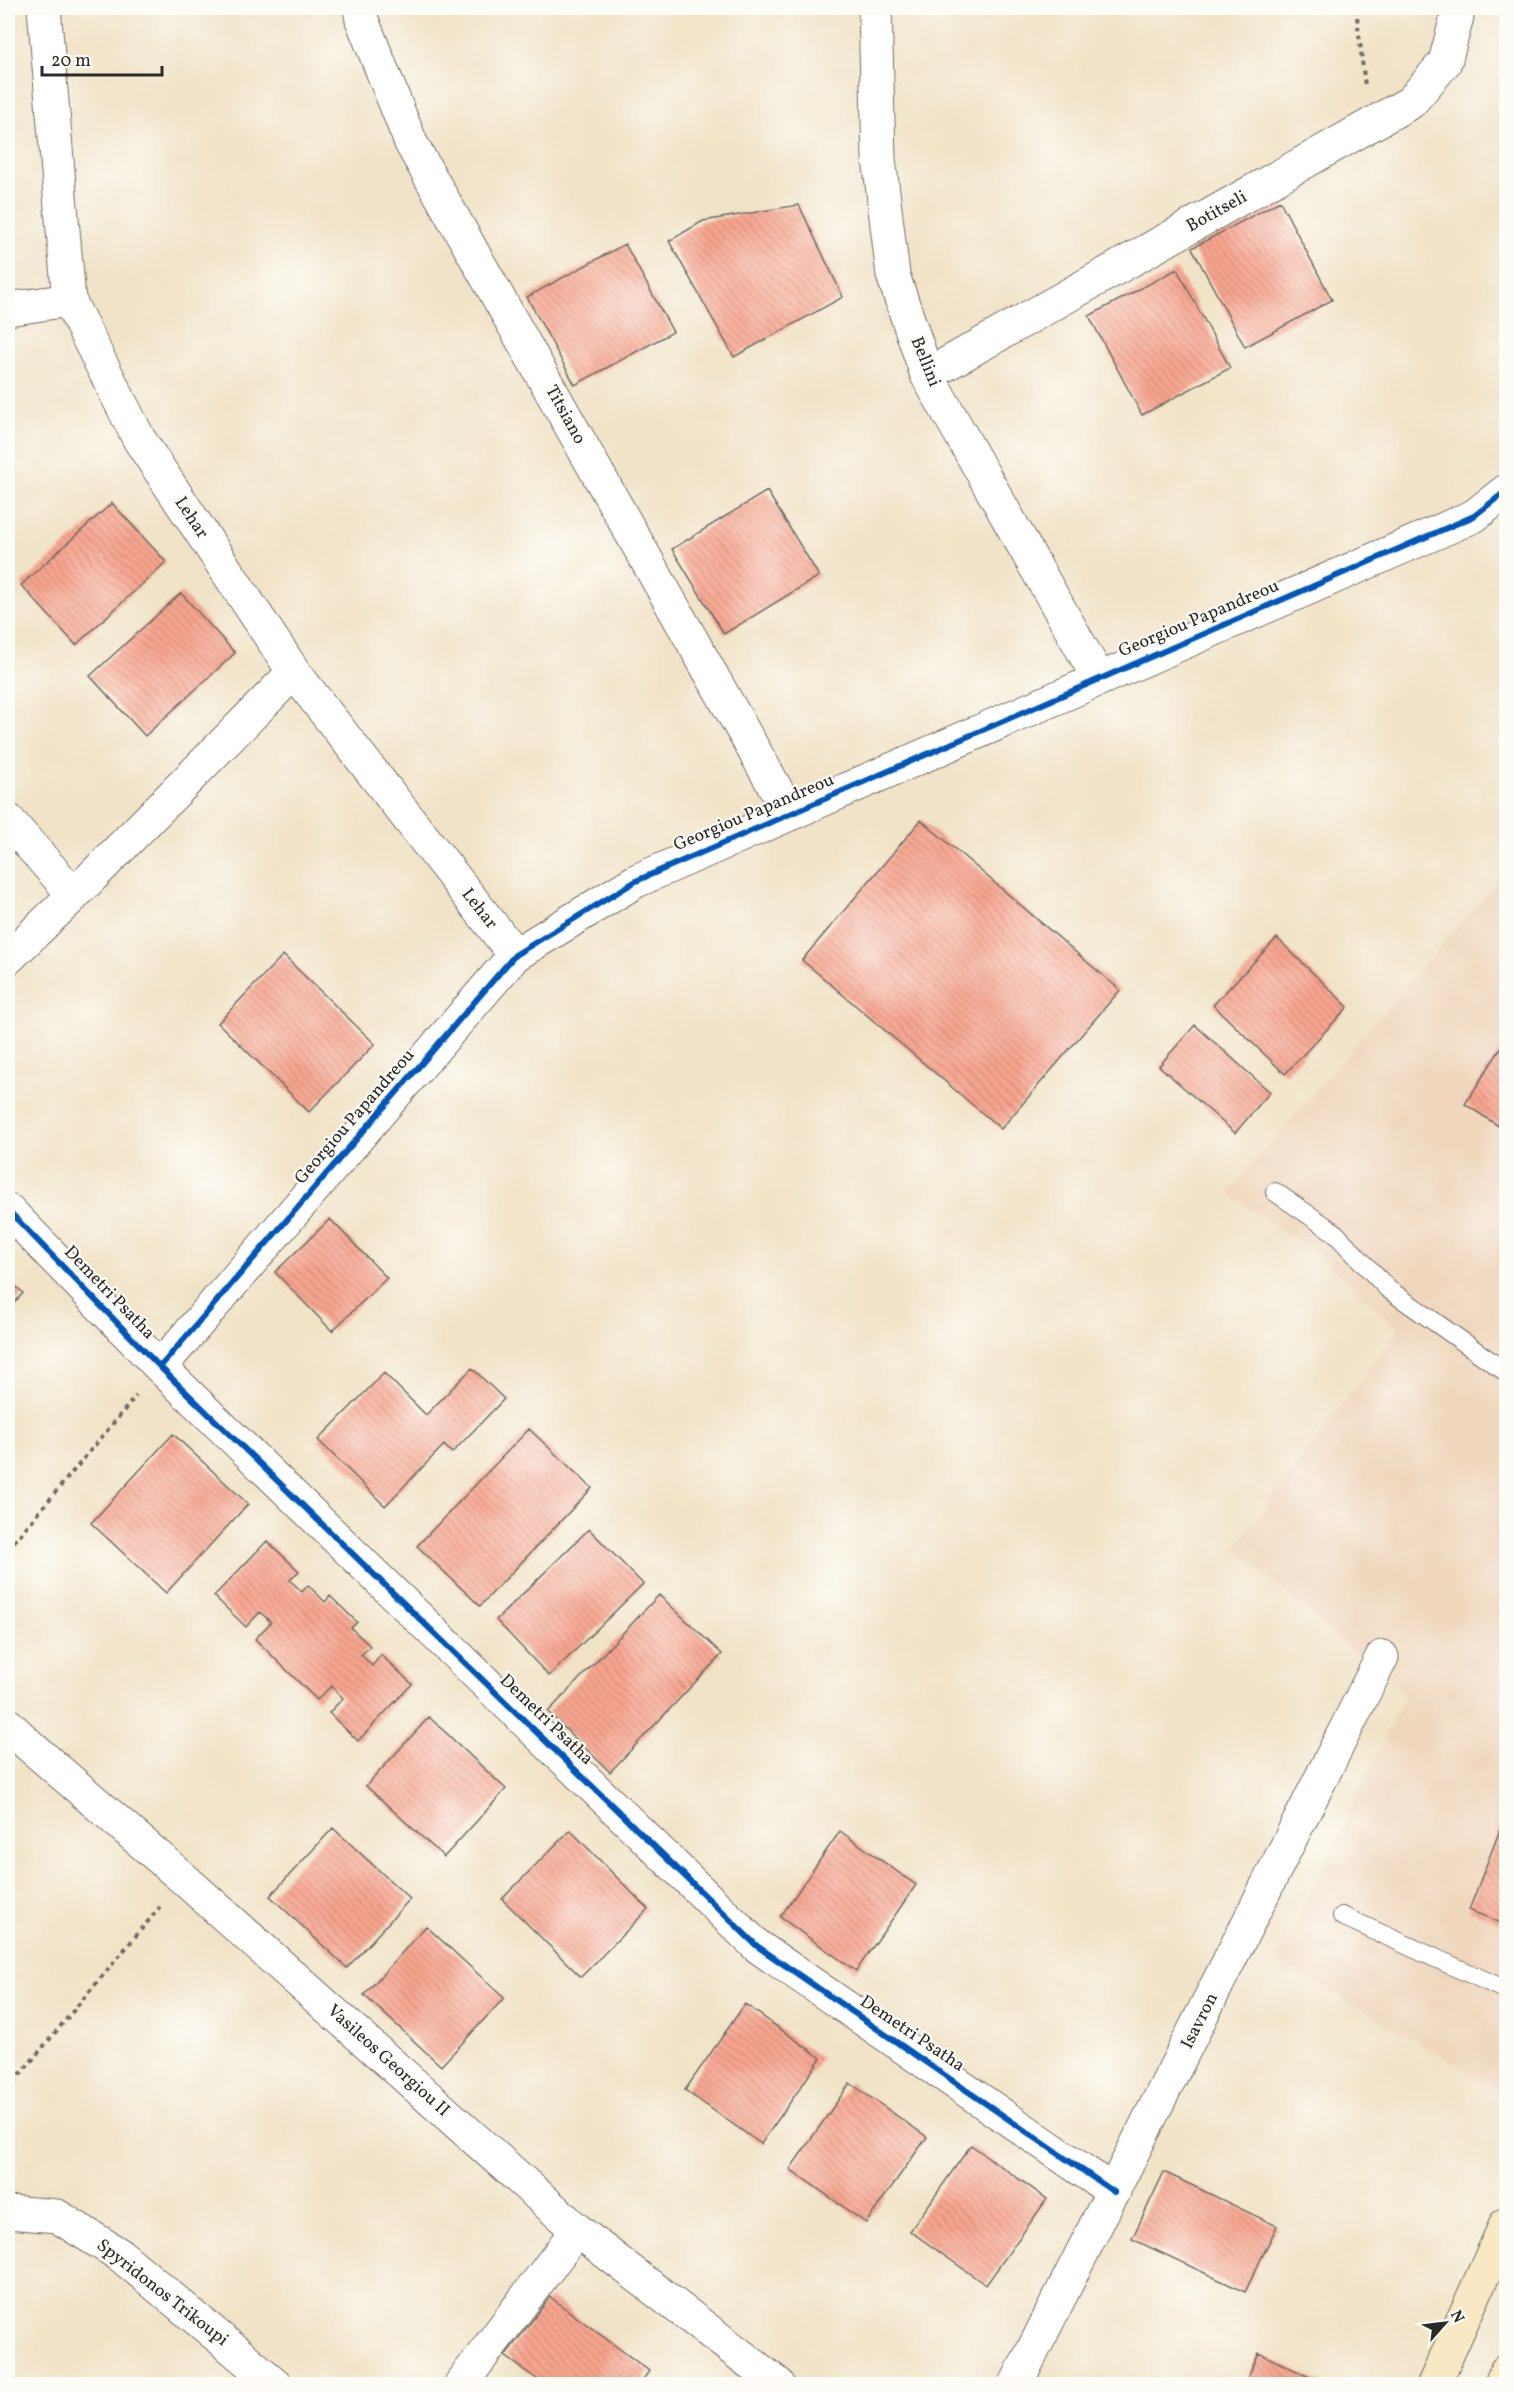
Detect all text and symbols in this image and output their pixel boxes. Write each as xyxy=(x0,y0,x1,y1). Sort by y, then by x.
scale bar xyxy=(42,39,162,77)
text: 20 m xyxy=(51,49,91,74)
street label: Botitseli xyxy=(1182,185,1252,239)
street label: Bellini xyxy=(904,333,946,391)
street label: Titsiano xyxy=(539,381,591,449)
street label: Lehar xyxy=(168,492,214,544)
street label: Georgiou Papandreou xyxy=(1115,574,1283,664)
street label: Georgiou Papandreou xyxy=(670,768,838,858)
street label: Lehar xyxy=(455,883,503,935)
street label: Georgiou Papandreou xyxy=(289,1044,421,1190)
street label: Demetri Psatha xyxy=(58,1240,160,1346)
street label: Demetri Psatha xyxy=(493,1669,599,1771)
street label: Isavron xyxy=(1175,1988,1225,2053)
street label: Demetri Psatha xyxy=(854,1990,970,2078)
street label: Vasileos Georgiou II xyxy=(321,1999,455,2123)
street label: Spyridonos Trikoupi xyxy=(91,2233,233,2353)
north arrow xyxy=(1415,2293,1475,2353)
text: N xyxy=(1444,2307,1469,2328)

